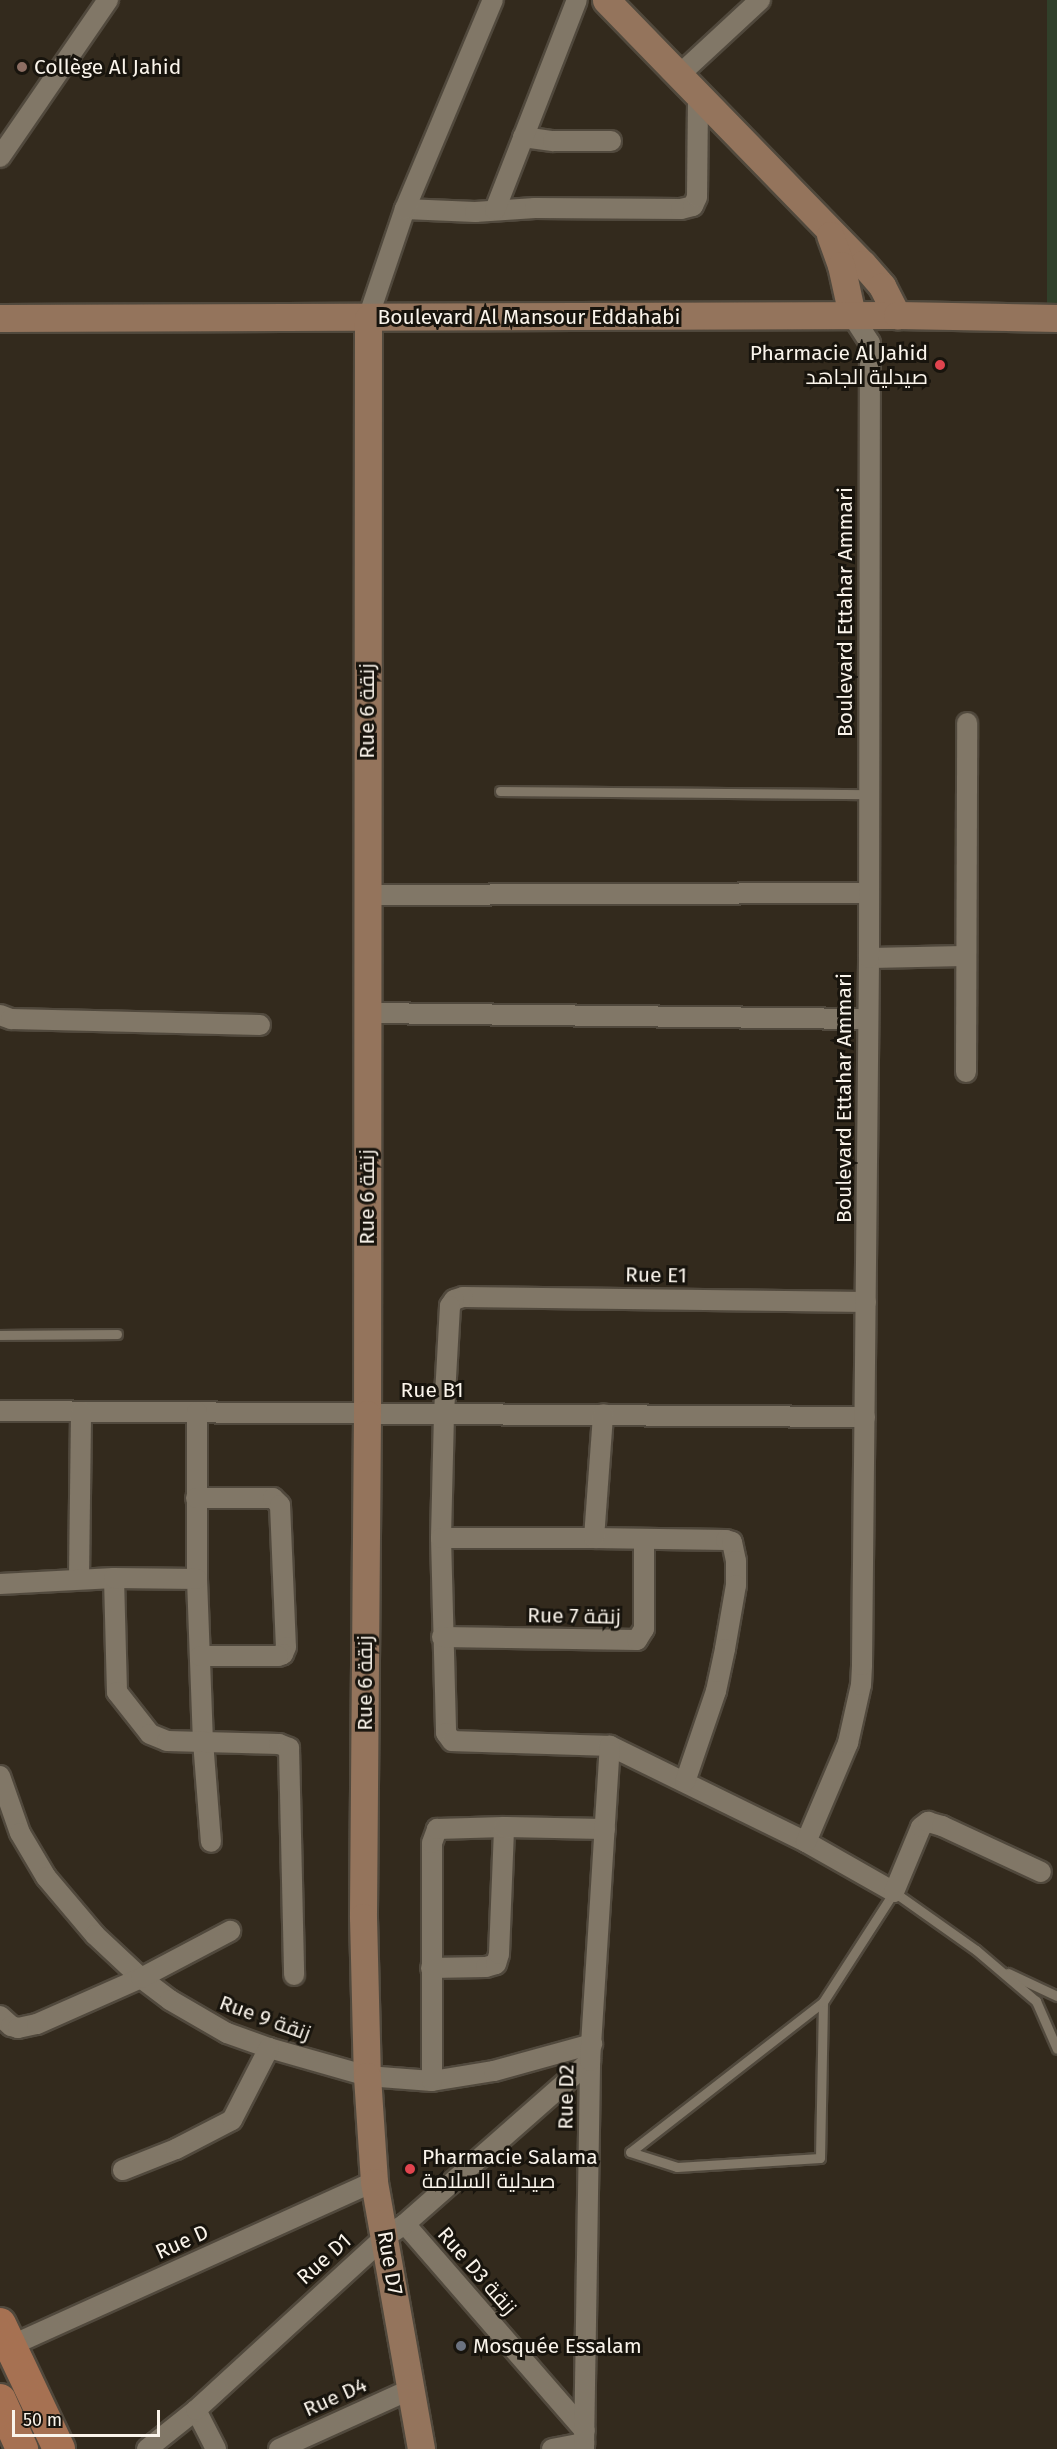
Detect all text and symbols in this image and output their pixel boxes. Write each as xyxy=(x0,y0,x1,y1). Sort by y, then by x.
place label: Collège Al Jahid xyxy=(34,54,181,80)
marker: Collège Al Jahid xyxy=(15,60,29,74)
street label: Boulevard Al Mansour Eddahabi xyxy=(378,304,680,330)
place label: Pharmacie Al Jahid صيدلية الجاهد xyxy=(750,340,928,390)
marker: Pharmacie Al Jahid صيدلية الجاهد xyxy=(933,358,947,372)
street label: Boulevard Ettahar Ammari xyxy=(832,487,858,737)
street label: Rue 6 زنقة xyxy=(354,663,380,759)
street label: Boulevard Ettahar Ammari xyxy=(831,973,857,1223)
street label: Rue 6 زنقة xyxy=(354,1149,380,1245)
street label: Rue E1 xyxy=(625,1262,687,1288)
street label: Rue B1 xyxy=(401,1377,463,1403)
street label: Rue 7 زنقة xyxy=(527,1603,621,1629)
street label: Rue 6 زنقة xyxy=(352,1635,378,1731)
street label: Rue 9 زنقة xyxy=(216,1990,314,2046)
street label: Rue D2 xyxy=(553,2064,579,2130)
place label: Pharmacie Salama صيدلية السلامة xyxy=(422,2144,598,2194)
marker: Pharmacie Salama صيدلية السلامة xyxy=(403,2162,417,2176)
street label: Rue D xyxy=(152,2219,212,2265)
street label: Rue D3 زنقة xyxy=(432,2222,522,2320)
street label: Rue D1 xyxy=(292,2228,356,2290)
street label: Rue D7 xyxy=(372,2229,408,2297)
place label: Mosquée Essalam xyxy=(473,2333,642,2359)
marker: Mosquée Essalam xyxy=(454,2339,468,2353)
street label: Rue D4 xyxy=(299,2372,371,2422)
scale bar xyxy=(15,2398,164,2436)
text: 50 m xyxy=(23,2409,62,2431)

